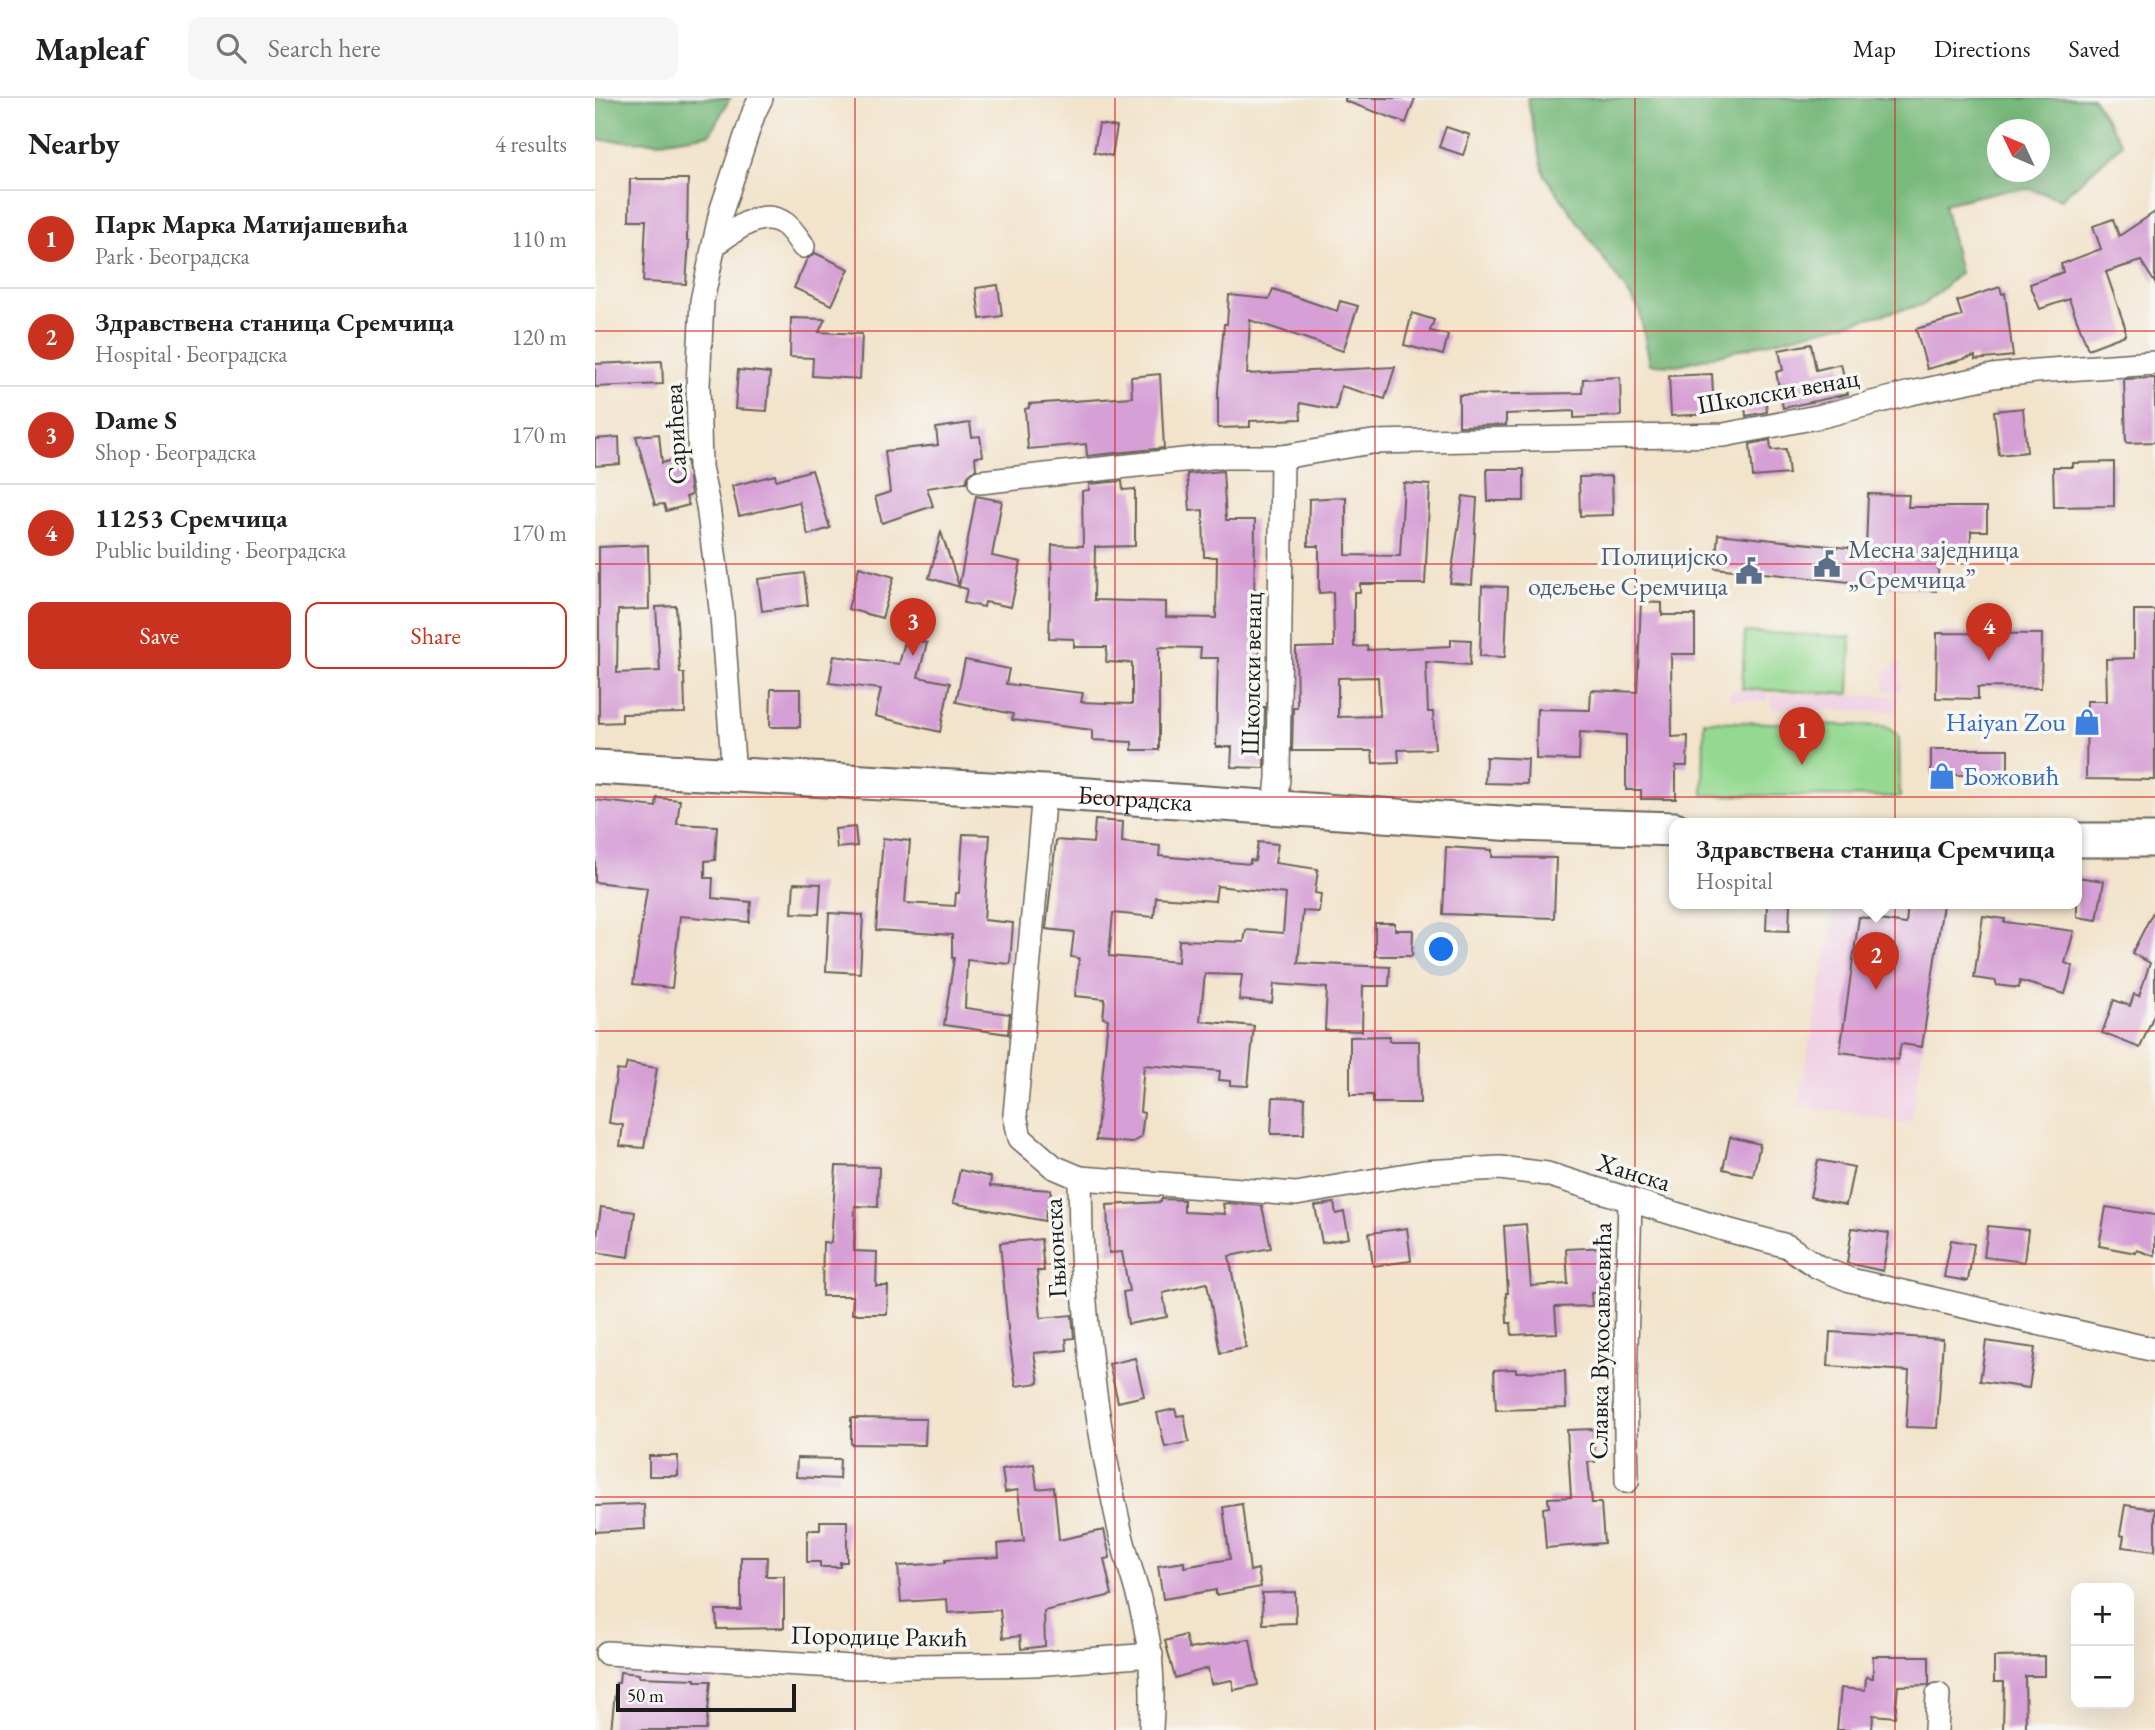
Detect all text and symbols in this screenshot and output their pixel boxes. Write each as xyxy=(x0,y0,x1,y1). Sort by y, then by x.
search box xyxy=(188,17,678,80)
text: Mapleaf xyxy=(35,27,146,70)
icon: search xyxy=(212,29,250,67)
text: Search here xyxy=(268,31,381,65)
text: Map xyxy=(1853,33,1896,64)
text: Directions xyxy=(1934,33,2031,64)
text: Saved xyxy=(2069,33,2120,64)
north arrow xyxy=(1987,119,2050,182)
text: Nearby xyxy=(28,124,120,163)
text: 4 results xyxy=(495,129,567,159)
text: Парк Марка Матијашевића xyxy=(95,207,408,241)
text: 1 xyxy=(45,224,57,254)
text: 110 m xyxy=(511,224,567,254)
text: Park · Београдска xyxy=(95,241,250,271)
text: Здравствена станица Сремчица xyxy=(95,305,454,339)
text: 2 xyxy=(45,322,57,352)
text: 120 m xyxy=(511,322,567,352)
text: Hospital · Београдска xyxy=(95,339,287,369)
street label: Школски венац xyxy=(1695,360,1862,422)
street label: Сарићева xyxy=(655,382,695,485)
text: Dame S xyxy=(95,403,177,437)
text: 3 xyxy=(45,420,57,450)
text: 170 m xyxy=(511,420,567,450)
text: Shop · Београдска xyxy=(95,437,256,467)
text: 11253 Сремчица xyxy=(95,501,288,535)
text: 4 xyxy=(45,518,57,548)
text: 170 m xyxy=(511,518,567,548)
place label: Месна заједница „Сремчица” xyxy=(1848,532,2020,596)
text: Public building · Београдска xyxy=(95,535,347,565)
place label: Полицијско одељење Сремчица xyxy=(1528,539,1729,603)
public building icon: Месна заједница „Сремчица” xyxy=(1812,549,1842,579)
public building icon: Полицијско одељење Сремчица xyxy=(1734,556,1764,586)
street label: Школски венац xyxy=(1233,591,1269,756)
pin: 3 xyxy=(890,598,936,656)
button: Save xyxy=(28,602,291,669)
button: Share xyxy=(305,602,567,669)
pin: 4 xyxy=(1966,603,2012,661)
place label: Haiyan Zou xyxy=(1946,705,2066,739)
pin: 1 xyxy=(1779,707,1825,765)
shop icon: Haiyan Zou xyxy=(2072,707,2102,737)
place label: Божовић xyxy=(1963,759,2059,793)
shop icon: Божовић xyxy=(1927,761,1957,791)
street label: Београдска xyxy=(1077,777,1194,819)
popup xyxy=(1669,818,2082,909)
text: Здравствена станица Сремчица xyxy=(1696,832,2055,866)
text: Hospital xyxy=(1696,866,1773,896)
your location xyxy=(1424,932,1458,966)
pin: 2 xyxy=(1853,932,1899,990)
street label: Ханска xyxy=(1592,1145,1675,1199)
street label: Гњионска xyxy=(1035,1197,1075,1299)
street label: Славка Вукосављевића xyxy=(1581,1221,1619,1460)
map controls xyxy=(2071,1583,2134,1709)
button: + xyxy=(2071,1583,2134,1646)
street label: Породице Ракић xyxy=(790,1617,968,1655)
button: − xyxy=(2071,1646,2134,1709)
scale bar xyxy=(616,1681,796,1713)
text: 50 m xyxy=(627,1683,664,1708)

